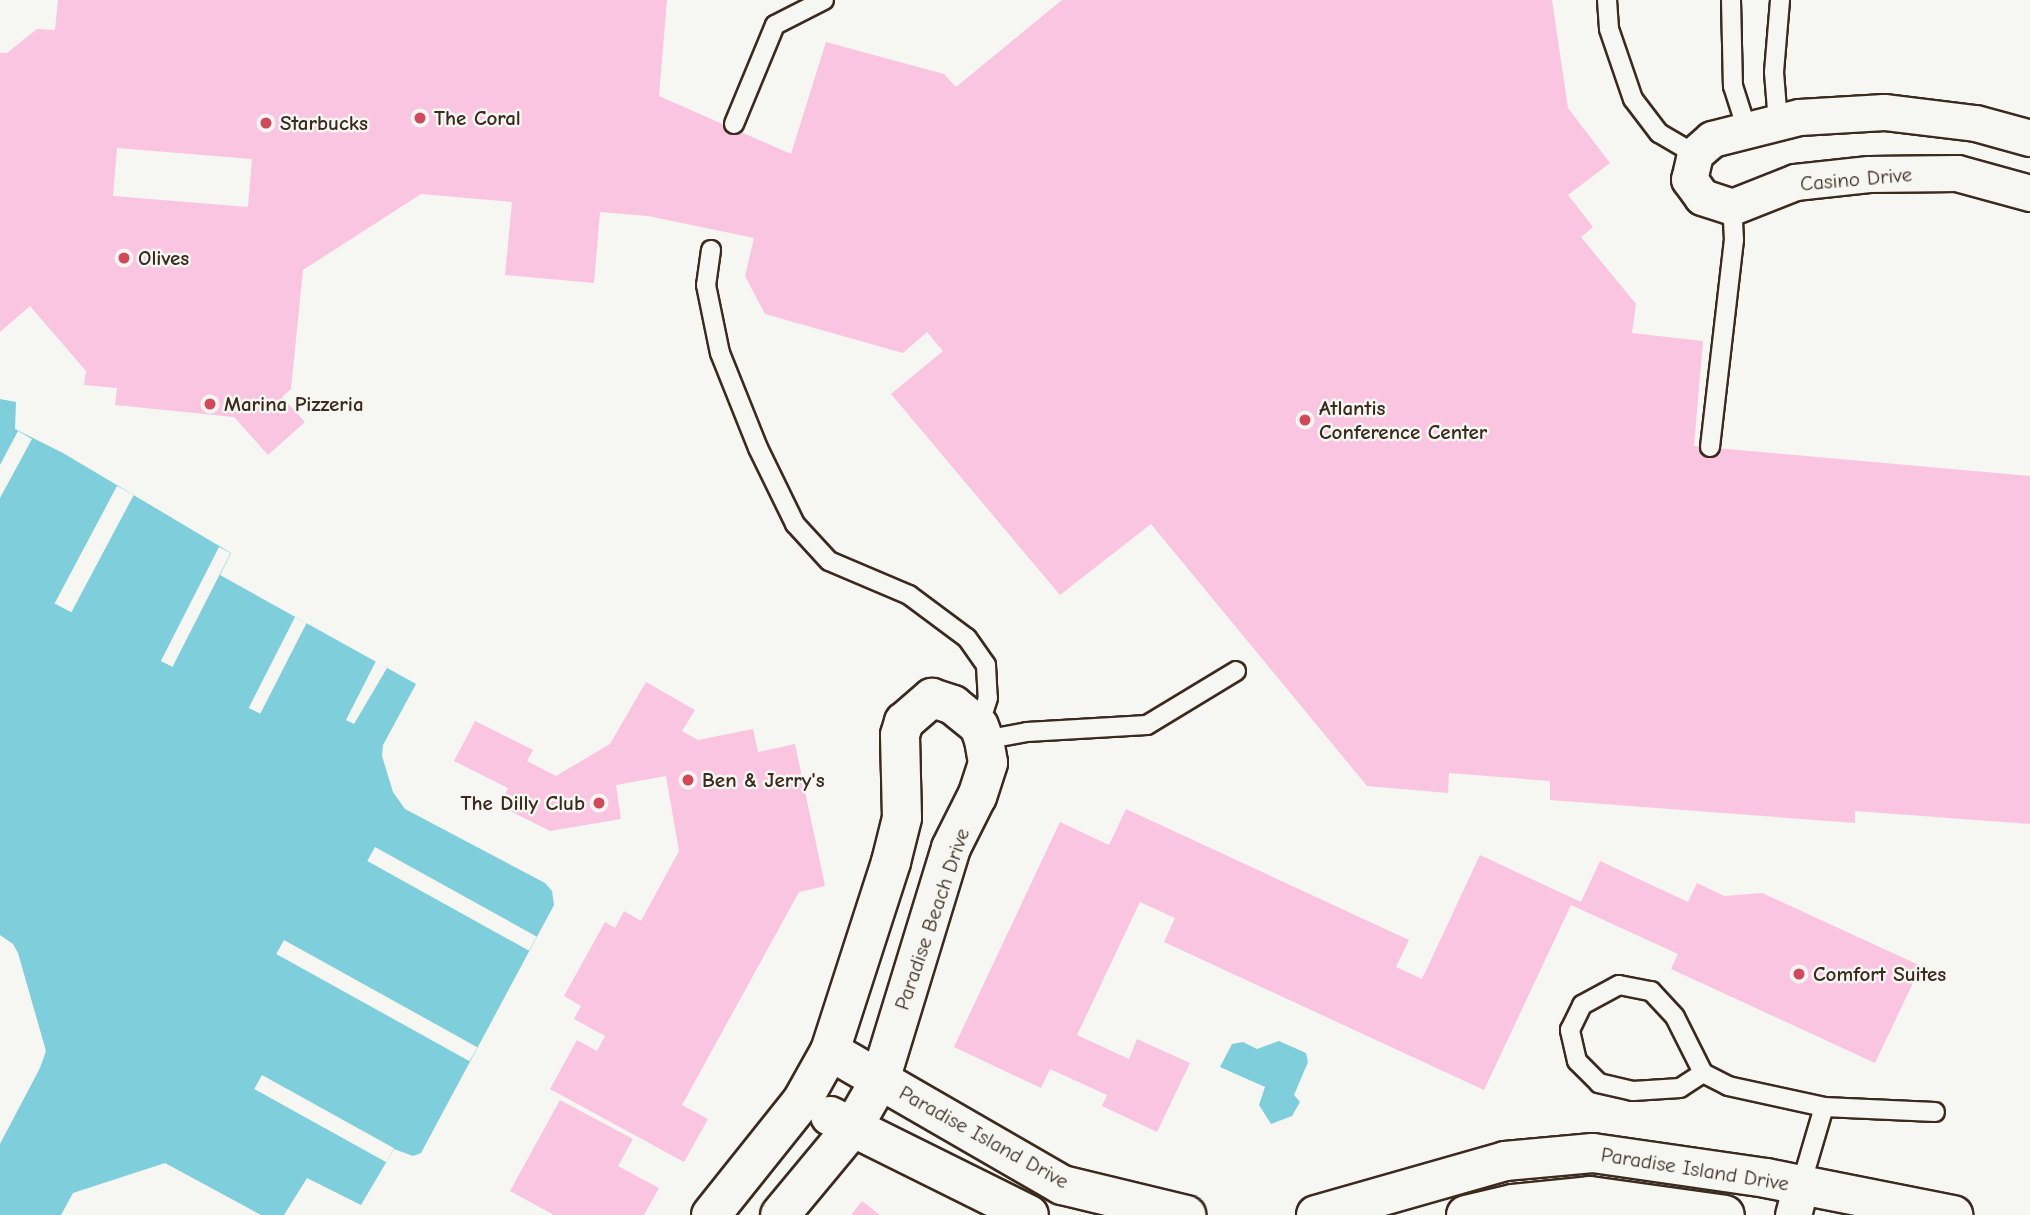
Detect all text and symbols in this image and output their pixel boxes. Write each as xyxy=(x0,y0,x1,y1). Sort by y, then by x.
place label: The Coral xyxy=(434,105,521,131)
place label: Starbucks xyxy=(280,110,368,136)
marker: The Coral xyxy=(412,110,428,126)
marker: Starbucks xyxy=(258,115,274,131)
street label: Casino Drive xyxy=(1799,162,1913,196)
place label: Olives xyxy=(138,245,189,271)
marker: Olives xyxy=(116,250,132,266)
place label: Marina Pizzeria xyxy=(224,391,364,417)
place label: Atlantis Conference Center xyxy=(1319,395,1487,445)
marker: Marina Pizzeria xyxy=(202,396,218,412)
marker: Atlantis Conference Center xyxy=(1297,412,1313,428)
place label: Ben & Jerry's xyxy=(702,767,825,793)
marker: Ben & Jerry's xyxy=(680,772,696,788)
place label: The Dilly Club xyxy=(460,790,585,816)
marker: The Dilly Club xyxy=(591,795,607,811)
street label: Paradise Beach Drive xyxy=(889,825,975,1013)
place label: Comfort Suites xyxy=(1813,961,1946,987)
marker: Comfort Suites xyxy=(1791,966,1807,982)
street label: Paradise Island Drive xyxy=(895,1080,1073,1194)
street label: Paradise Island Drive xyxy=(1599,1142,1791,1196)

